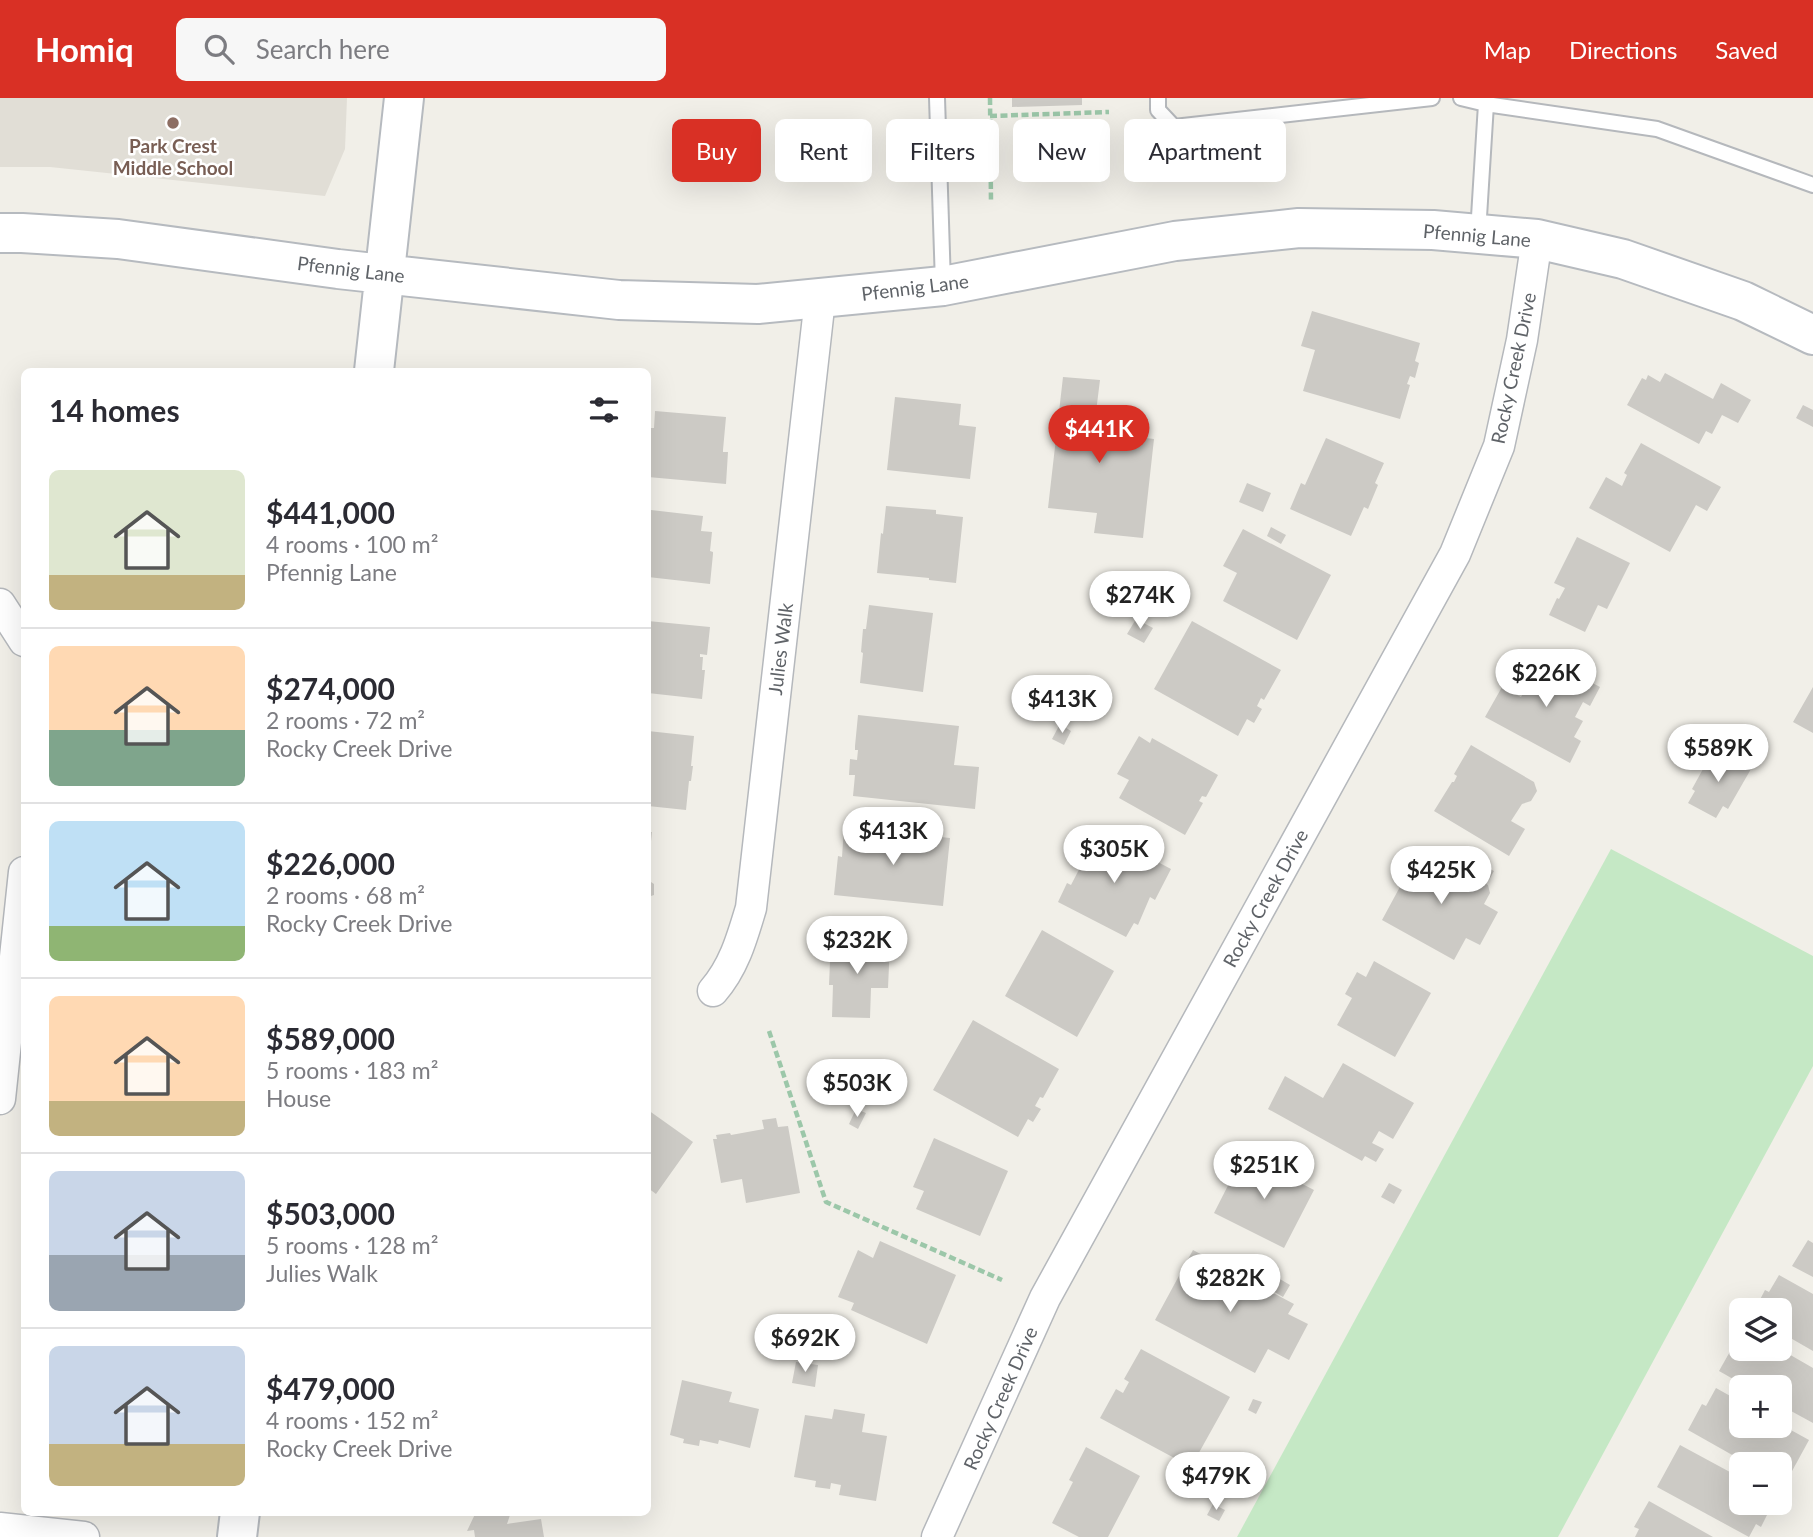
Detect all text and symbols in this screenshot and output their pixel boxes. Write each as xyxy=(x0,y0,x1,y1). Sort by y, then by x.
search box xyxy=(176,18,666,81)
text: Homiq xyxy=(35,29,134,69)
icon: search xyxy=(200,30,238,68)
text: Search here xyxy=(256,33,390,65)
text: Map xyxy=(1484,35,1531,64)
text: Directions xyxy=(1569,35,1677,64)
text: Saved xyxy=(1715,35,1778,64)
marker: Park Crest Middle School xyxy=(165,115,181,131)
chip: Buy xyxy=(672,119,761,182)
chip: Rent xyxy=(775,119,872,182)
chip: Filters xyxy=(886,119,999,182)
chip: New xyxy=(1013,119,1110,182)
chip: Apartment xyxy=(1124,119,1286,182)
place label: Park Crest Middle School xyxy=(113,134,233,179)
street label: Pfennig Lane xyxy=(1422,219,1532,251)
street label: Pfennig Lane xyxy=(296,251,406,287)
street label: Pfennig Lane xyxy=(860,269,970,305)
street label: Rocky Creek Drive xyxy=(1486,290,1540,446)
icon: filters xyxy=(585,391,623,429)
text: 14 homes xyxy=(49,392,180,428)
pin: $441K xyxy=(1050,406,1148,465)
text: $441K xyxy=(1064,414,1134,442)
text: $441,000 xyxy=(266,494,395,530)
icon: home xyxy=(105,498,189,582)
text: 4 rooms · 100 m² xyxy=(266,530,438,558)
text: Pfennig Lane xyxy=(266,558,397,586)
pin: $274K xyxy=(1091,572,1189,631)
text: $274K xyxy=(1105,580,1175,608)
street label: Julies Walk xyxy=(763,601,797,696)
pin: $226K xyxy=(1497,650,1595,709)
text: $226K xyxy=(1511,658,1581,686)
text: $274,000 xyxy=(266,670,395,706)
icon: home xyxy=(105,674,189,758)
pin: $413K xyxy=(1013,676,1111,735)
text: $413K xyxy=(1027,684,1097,712)
text: 2 rooms · 72 m² xyxy=(266,706,425,734)
pin: $589K xyxy=(1669,724,1767,784)
text: $589K xyxy=(1683,733,1753,761)
text: Rocky Creek Drive xyxy=(266,734,452,762)
pin: $413K xyxy=(844,808,942,867)
text: $413K xyxy=(858,816,928,844)
street label: Rocky Creek Drive xyxy=(1218,825,1312,971)
pin: $305K xyxy=(1065,826,1163,885)
text: $305K xyxy=(1079,834,1149,862)
text: $226,000 xyxy=(266,845,395,881)
pin: $425K xyxy=(1392,846,1490,906)
icon: home xyxy=(105,849,189,933)
text: $425K xyxy=(1406,855,1476,883)
text: 2 rooms · 68 m² xyxy=(266,881,425,909)
text: Rocky Creek Drive xyxy=(266,909,452,937)
pin: $232K xyxy=(808,916,906,976)
text: $232K xyxy=(822,925,892,953)
text: $589,000 xyxy=(266,1020,395,1056)
icon: home xyxy=(105,1024,189,1108)
text: 5 rooms · 183 m² xyxy=(266,1056,438,1084)
pin: $503K xyxy=(808,1060,906,1119)
text: $503K xyxy=(822,1068,892,1096)
text: House xyxy=(266,1084,331,1112)
pin: $251K xyxy=(1215,1142,1313,1201)
text: $251K xyxy=(1229,1150,1299,1178)
text: $503,000 xyxy=(266,1195,395,1231)
icon: home xyxy=(105,1199,189,1283)
text: 5 rooms · 128 m² xyxy=(266,1231,438,1259)
pin: $282K xyxy=(1181,1254,1279,1314)
text: Julies Walk xyxy=(266,1259,378,1287)
text: $282K xyxy=(1195,1263,1265,1291)
map controls xyxy=(1729,1298,1792,1515)
button: layers xyxy=(1729,1298,1792,1361)
pin: $692K xyxy=(756,1314,854,1374)
text: $692K xyxy=(770,1323,840,1351)
street label: Rocky Creek Drive xyxy=(958,1323,1042,1473)
text: $479,000 xyxy=(266,1370,395,1406)
icon: home xyxy=(105,1374,189,1458)
button: + xyxy=(1729,1375,1792,1438)
text: 4 rooms · 152 m² xyxy=(266,1406,438,1434)
text: Rocky Creek Drive xyxy=(266,1434,452,1462)
pin: $479K xyxy=(1167,1452,1265,1512)
button: − xyxy=(1729,1452,1792,1515)
text: $479K xyxy=(1181,1461,1251,1489)

